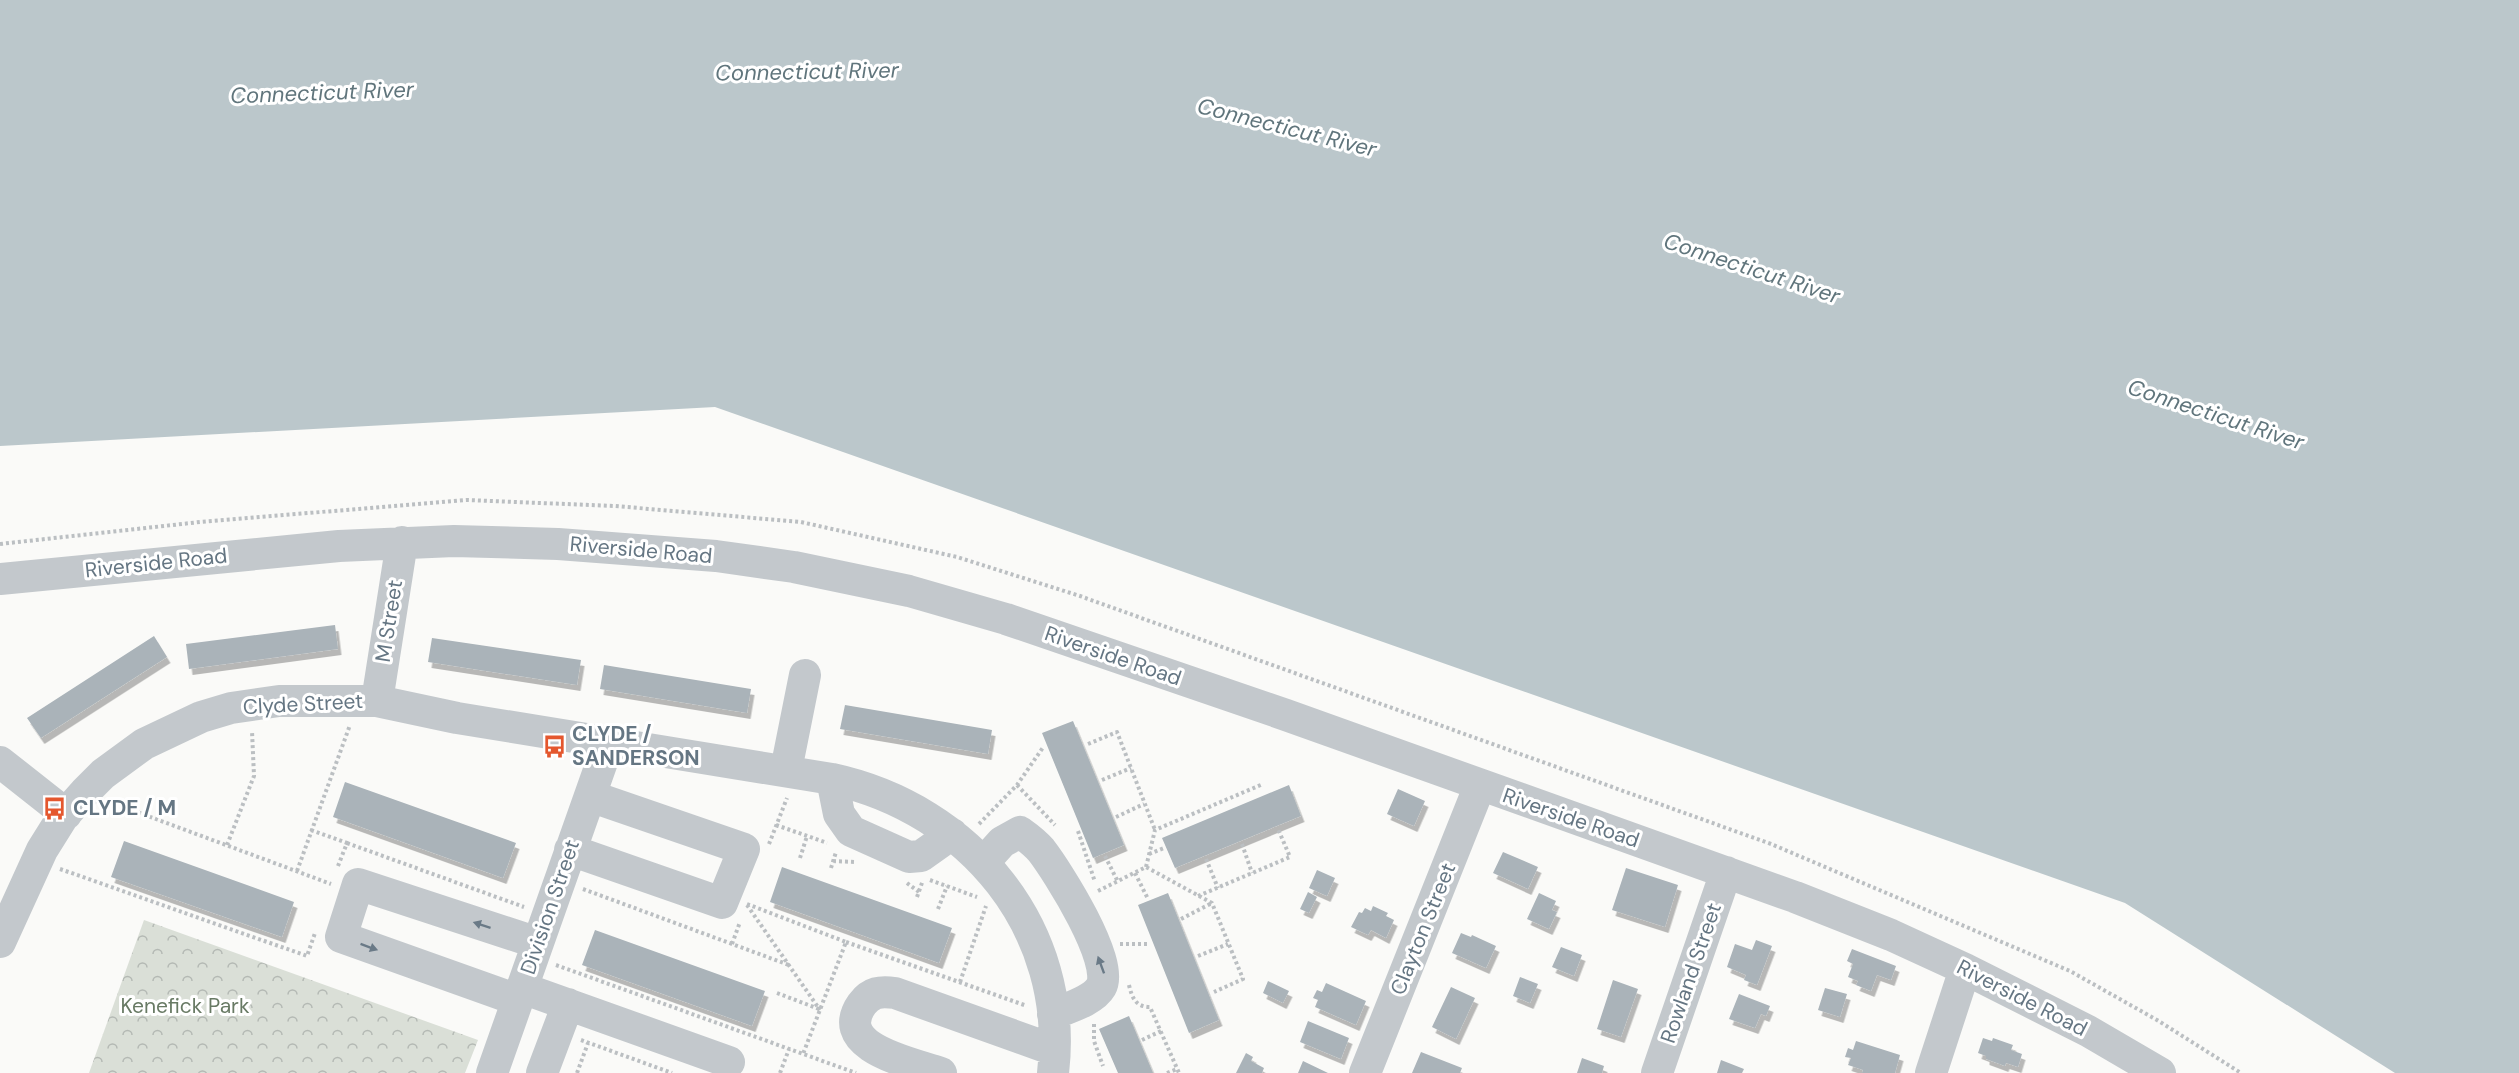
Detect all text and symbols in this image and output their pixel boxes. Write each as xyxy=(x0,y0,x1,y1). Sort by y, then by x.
water label: Connecticut River xyxy=(715,55,900,88)
water label: Connecticut River xyxy=(230,75,415,110)
water label: Connecticut River xyxy=(1194,91,1380,164)
water label: Connecticut River xyxy=(1660,226,1844,311)
water label: Connecticut River xyxy=(2124,372,2308,457)
street label: Riverside Road xyxy=(569,530,713,570)
street label: Riverside Road xyxy=(83,542,229,584)
street label: M Street xyxy=(369,578,409,664)
street label: Riverside Road xyxy=(1041,619,1185,693)
street label: Clyde Street xyxy=(242,687,364,721)
place label: CLYDE / SANDERSON xyxy=(572,720,700,772)
bus stop icon: CLYDE / SANDERSON xyxy=(541,733,567,759)
street label: Riverside Road xyxy=(1499,781,1643,855)
place label: CLYDE / M xyxy=(73,794,176,822)
bus stop icon: CLYDE / M xyxy=(42,795,68,821)
street label: Division Street xyxy=(514,836,586,978)
street label: Clayton Street xyxy=(1384,859,1462,999)
street label: Rowland Street xyxy=(1654,899,1728,1047)
one-way arrow xyxy=(473,920,491,929)
one-way arrow xyxy=(361,942,379,952)
street label: Riverside Road xyxy=(1952,953,2092,1043)
one-way arrow xyxy=(1095,956,1105,974)
park label: Kenefick Park xyxy=(121,992,250,1020)

